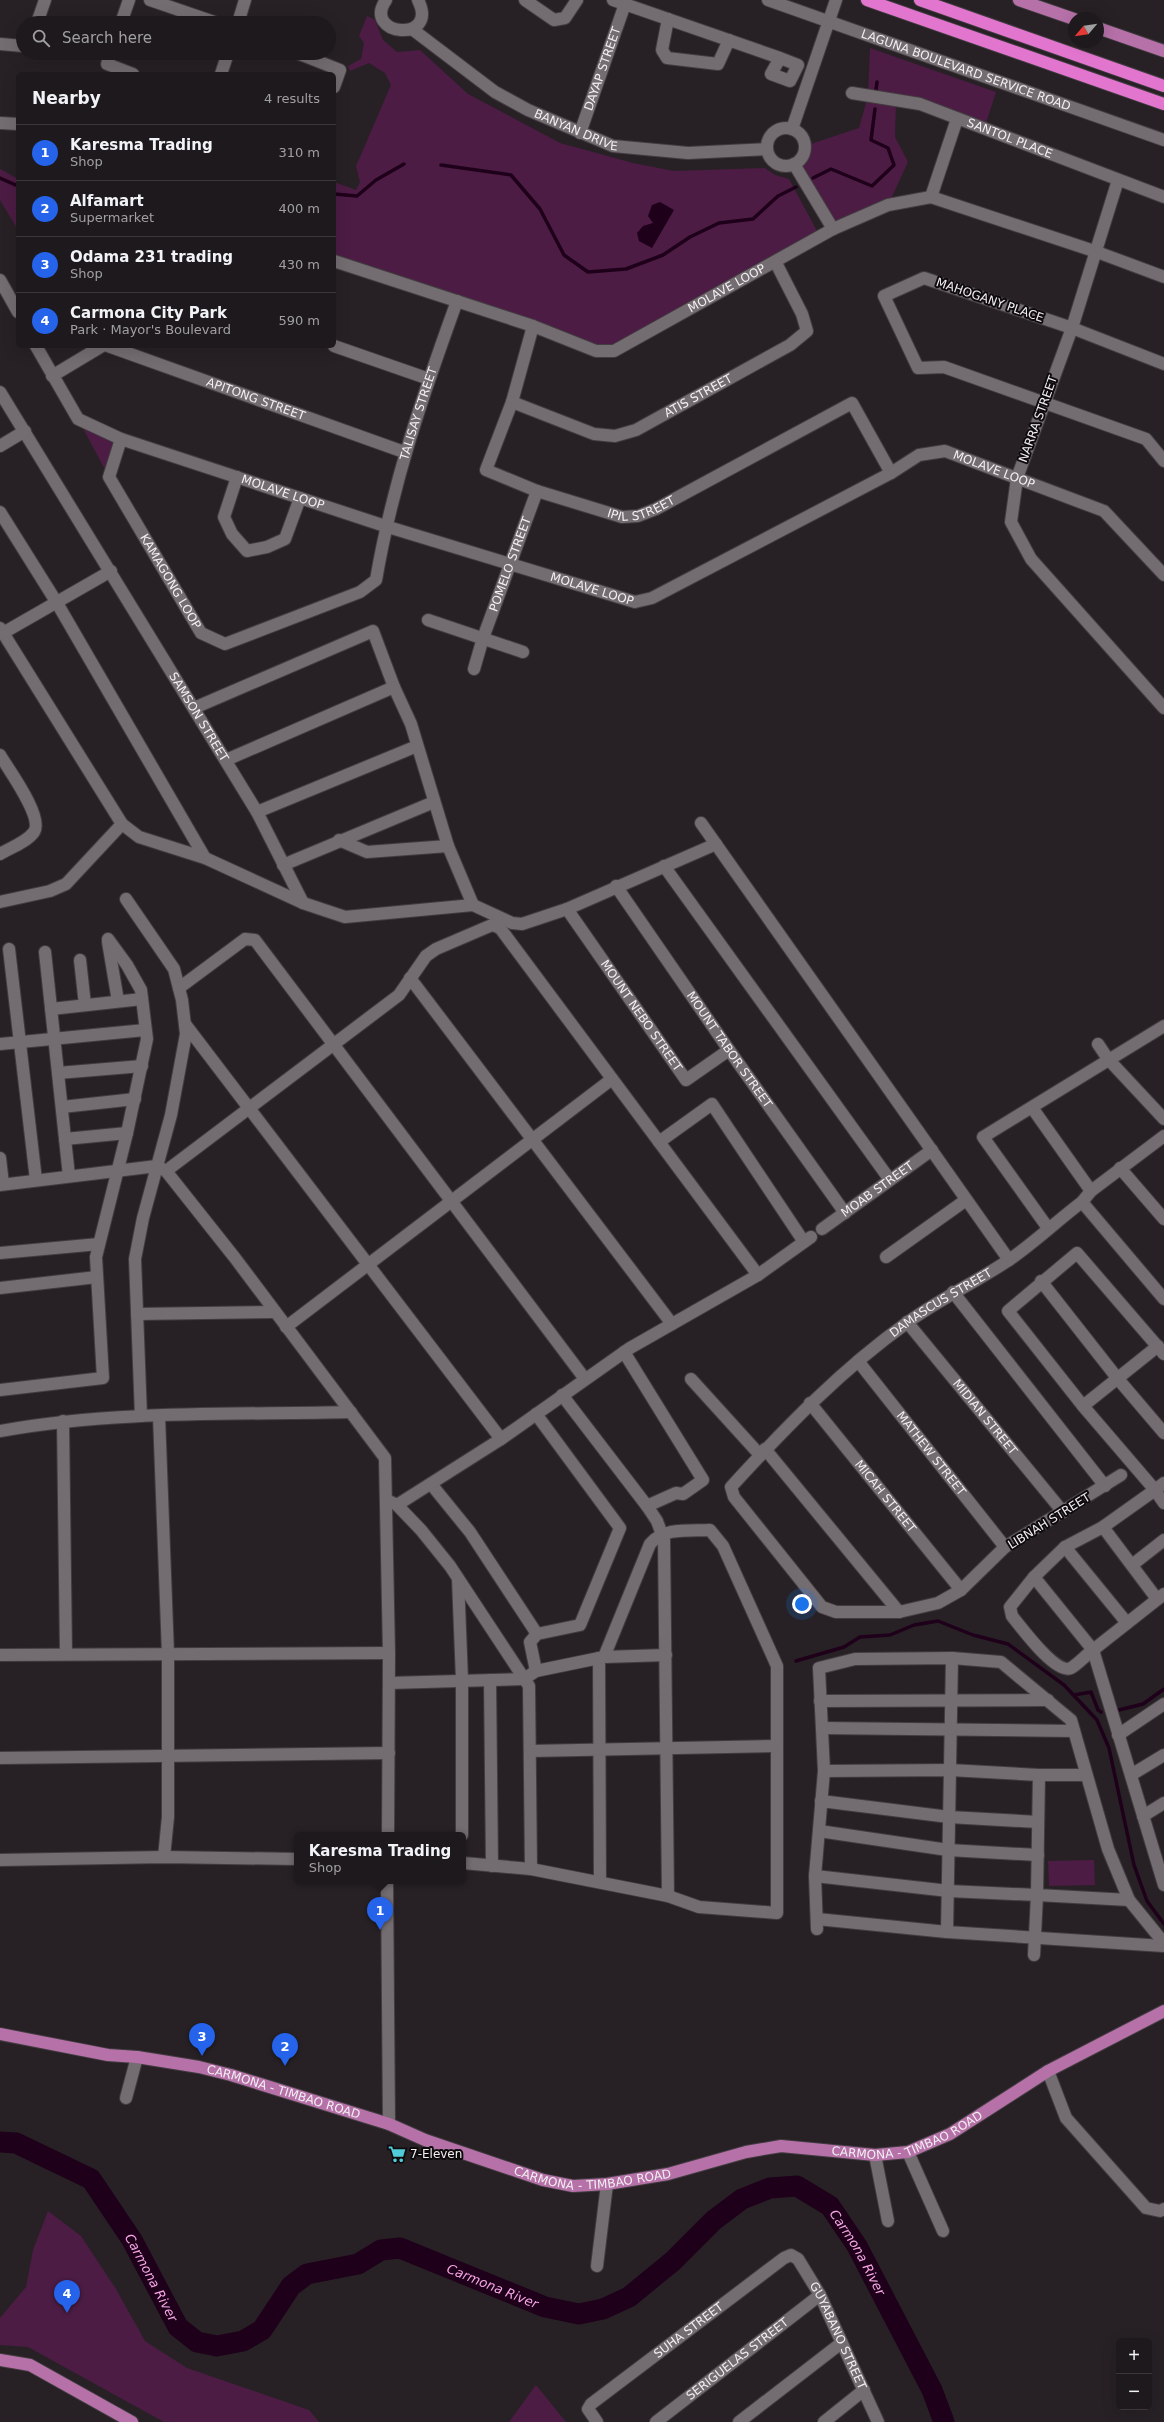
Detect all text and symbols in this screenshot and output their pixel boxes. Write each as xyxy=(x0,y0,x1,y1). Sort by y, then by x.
north arrow xyxy=(1068,12,1104,48)
search box xyxy=(16,16,336,60)
street label: DAYAP STREET xyxy=(581,24,624,113)
icon: search xyxy=(30,27,52,49)
street label: LAGUNA BOULEVARD SERVICE ROAD xyxy=(859,27,1073,113)
text: Search here xyxy=(62,29,152,47)
text: Nearby xyxy=(32,88,101,108)
text: 4 results xyxy=(264,91,320,106)
street label: BANYAN DRIVE xyxy=(532,106,618,153)
street label: SANTOL PLACE xyxy=(965,116,1055,161)
text: Karesma Trading xyxy=(70,136,213,154)
text: 1 xyxy=(40,145,50,160)
text: 310 m xyxy=(278,145,320,160)
text: Shop xyxy=(70,154,103,169)
text: Alfamart xyxy=(70,192,144,210)
text: 2 xyxy=(40,201,50,216)
text: 400 m xyxy=(278,201,320,216)
text: Supermarket xyxy=(70,210,154,225)
text: Odama 231 trading xyxy=(70,248,233,266)
text: 3 xyxy=(40,257,50,272)
text: 430 m xyxy=(278,257,320,272)
street label: MOLAVE LOOP xyxy=(685,261,768,315)
text: Shop xyxy=(70,266,103,281)
street label: MAHOGANY PLACE xyxy=(934,275,1046,325)
text: Carmona City Park xyxy=(70,304,227,322)
text: 4 xyxy=(40,313,50,328)
text: 590 m xyxy=(278,313,320,328)
text: Park · Mayor's Boulevard xyxy=(70,322,231,337)
street label: TALISAY STREET xyxy=(397,364,440,463)
street label: ATIS STREET xyxy=(662,371,735,420)
street label: NARRA STREET xyxy=(1016,373,1060,464)
street label: APITONG STREET xyxy=(205,375,308,423)
street label: MOLAVE LOOP xyxy=(951,448,1037,491)
street label: MOLAVE LOOP xyxy=(240,472,326,512)
street label: IPIL STREET xyxy=(606,493,678,524)
street label: POMELO STREET xyxy=(486,514,534,613)
street label: KAMAGONG LOOP xyxy=(137,531,204,631)
street label: MOLAVE LOOP xyxy=(549,570,635,608)
street label: SAMSON STREET xyxy=(166,670,232,765)
street label: MOUNT NEBO STREET xyxy=(598,957,685,1075)
street label: MOUNT TABOR STREET xyxy=(684,989,775,1111)
street label: MOAB STREET xyxy=(838,1158,917,1220)
street label: DAMASCUS STREET xyxy=(887,1265,995,1340)
street label: MIDIAN STREET xyxy=(950,1376,1021,1458)
street label: MATHEW STREET xyxy=(894,1409,969,1499)
street label: MICAH STREET xyxy=(852,1457,919,1536)
street label: LIBNAH STREET xyxy=(1005,1490,1093,1552)
your location xyxy=(792,1594,812,1614)
popup xyxy=(294,1832,466,1884)
text: Karesma Trading xyxy=(309,1842,451,1860)
text: Shop xyxy=(309,1860,341,1875)
pin: 1 xyxy=(367,1897,393,1930)
pin: 3 xyxy=(189,2023,215,2056)
pin: 2 xyxy=(272,2033,298,2066)
street label: CARMONA - TIMBAO ROAD xyxy=(205,2062,362,2122)
street label: CARMONA - TIMBAO ROAD xyxy=(831,2108,985,2162)
supermarket icon: 7-Eleven xyxy=(387,2144,407,2164)
place label: 7-Eleven xyxy=(410,2147,462,2161)
street label: CARMONA - TIMBAO ROAD xyxy=(512,2164,672,2193)
water label: Carmona River xyxy=(826,2207,889,2299)
water label: Carmona River xyxy=(122,2231,181,2326)
water label: Carmona River xyxy=(445,2261,542,2312)
street label: GUYABANO STREET xyxy=(807,2279,869,2392)
pin: 4 xyxy=(54,2280,80,2313)
street label: SUHA STREET xyxy=(651,2299,727,2361)
street label: SERIGUELAS STREET xyxy=(684,2315,792,2403)
map controls xyxy=(1116,2338,1152,2410)
button: + xyxy=(1116,2338,1152,2374)
button: − xyxy=(1116,2374,1152,2410)

